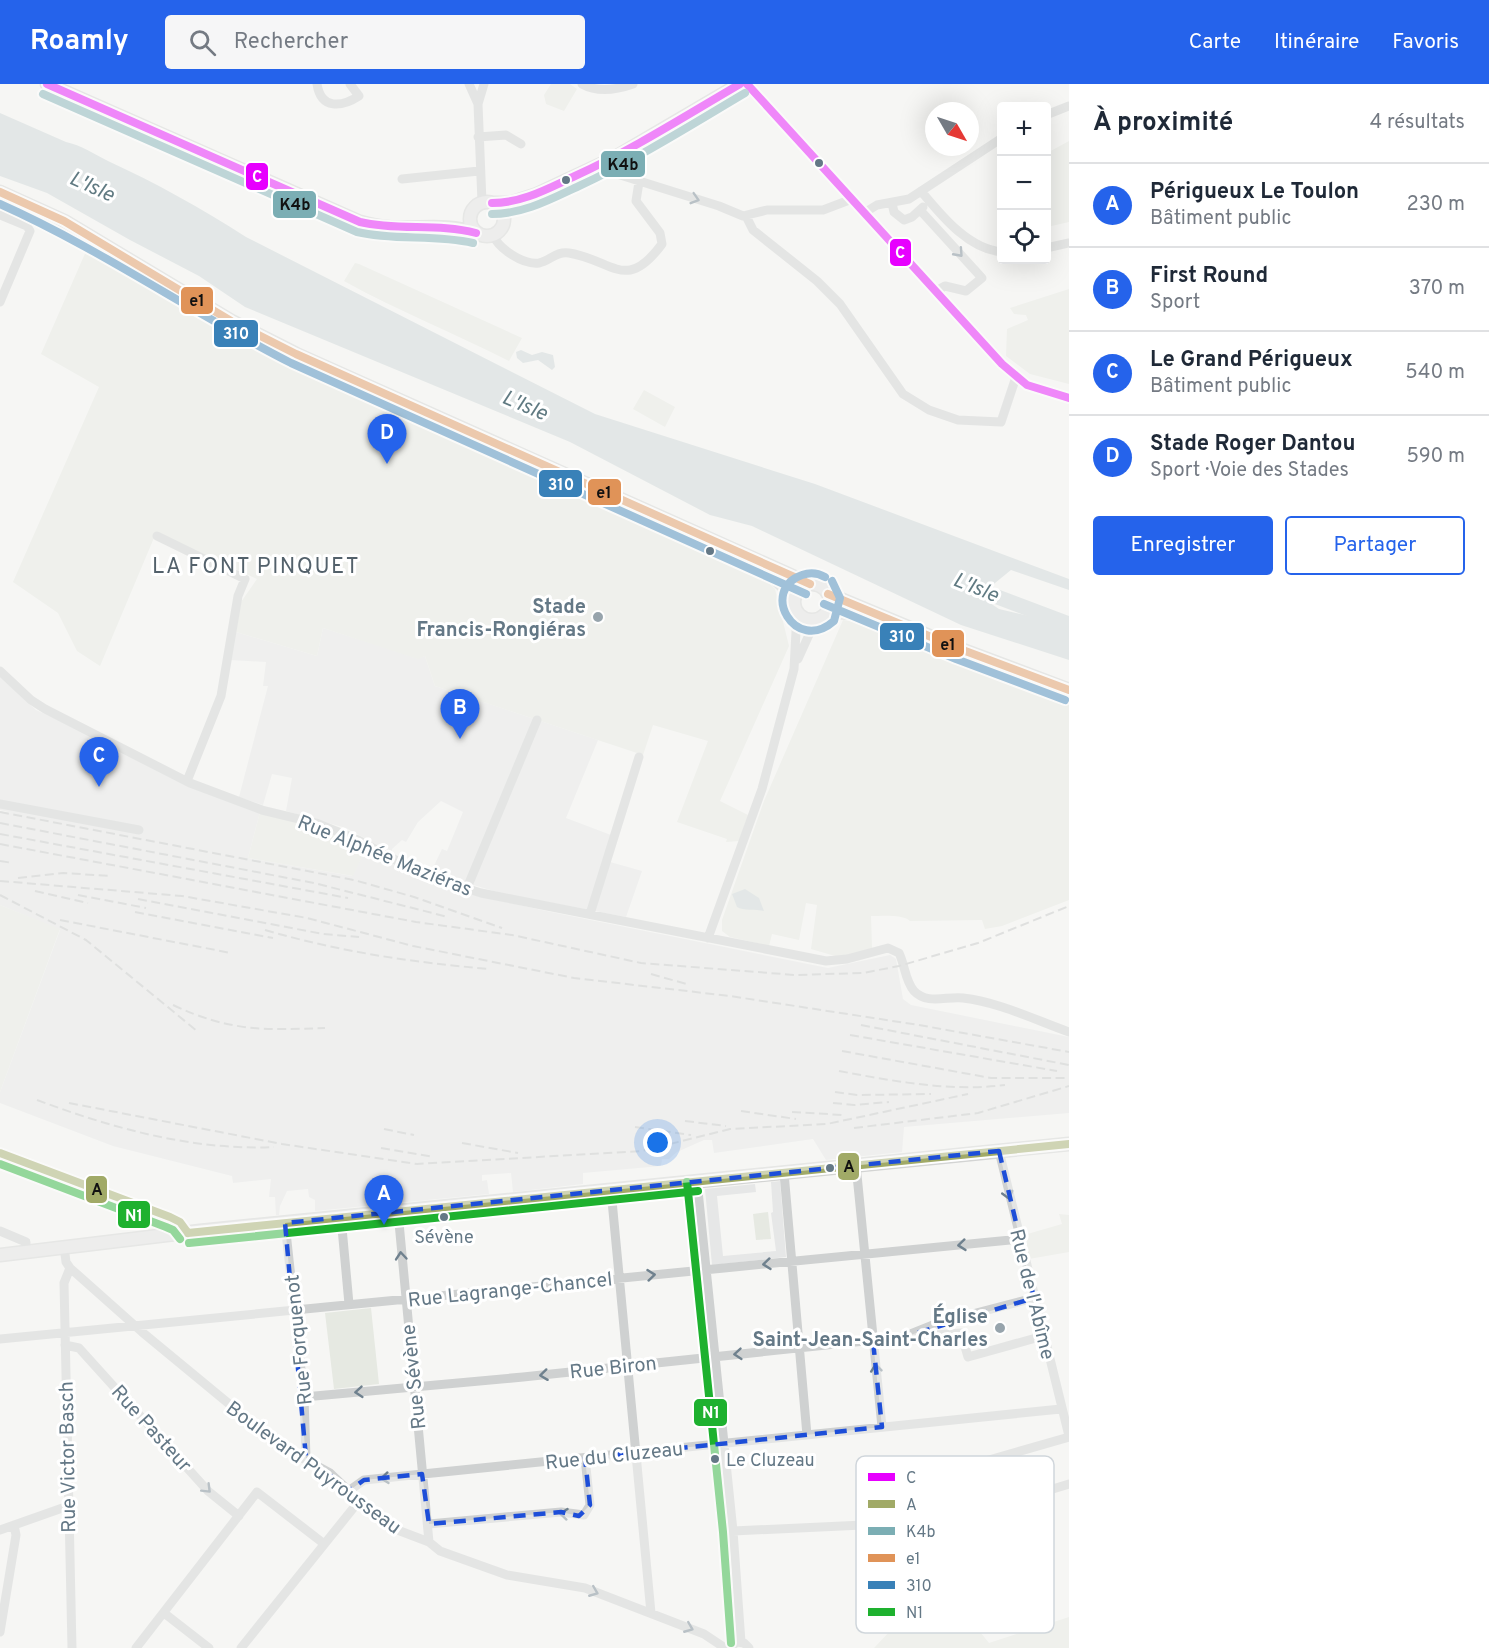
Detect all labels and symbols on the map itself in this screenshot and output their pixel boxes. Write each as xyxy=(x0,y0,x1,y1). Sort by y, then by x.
north arrow xyxy=(925,102,979,156)
line badge: K4b xyxy=(600,150,646,178)
text: K4b xyxy=(608,156,638,176)
unlabelled marker xyxy=(813,157,825,169)
line badge: C xyxy=(245,162,269,191)
water label: L'Isle xyxy=(65,166,119,210)
text: C xyxy=(252,168,262,188)
unlabelled marker xyxy=(560,174,572,186)
line badge: K4b xyxy=(272,190,317,219)
one-way arrow xyxy=(689,192,700,204)
text: K4b xyxy=(280,196,310,216)
line badge: C xyxy=(889,238,912,267)
text: C xyxy=(895,244,905,264)
one-way arrow xyxy=(952,246,963,257)
line badge: e1 xyxy=(180,286,214,315)
text: e1 xyxy=(189,292,205,312)
line badge: 310 xyxy=(213,319,259,348)
text: 310 xyxy=(223,325,249,345)
water label: L'Isle xyxy=(498,385,552,428)
pin: D xyxy=(368,414,406,464)
line badge: 310 xyxy=(538,469,583,498)
text: 310 xyxy=(548,476,574,496)
line badge: e1 xyxy=(587,478,622,506)
text: e1 xyxy=(596,484,612,504)
unlabelled marker xyxy=(704,545,716,557)
district label: LA FONT PINQUET xyxy=(152,554,360,581)
water label: L'Isle xyxy=(949,567,1003,610)
place label: Stade Francis-Rongiéras xyxy=(417,595,586,644)
marker: Stade Francis-Rongiéras xyxy=(591,610,605,624)
line badge: 310 xyxy=(879,622,925,651)
text: 310 xyxy=(889,628,915,648)
line badge: e1 xyxy=(931,629,965,658)
text: e1 xyxy=(940,636,956,656)
pin: B xyxy=(440,690,480,739)
pin: C xyxy=(80,738,118,787)
street label: Rue Alphée Maziéras xyxy=(293,810,475,904)
your location xyxy=(643,1128,672,1157)
line badge: A xyxy=(837,1152,860,1181)
text: A xyxy=(843,1158,855,1178)
unlabelled marker xyxy=(824,1162,836,1174)
line badge: A xyxy=(85,1175,108,1204)
pin: A xyxy=(364,1176,404,1225)
text: A xyxy=(91,1181,103,1201)
one-way arrow xyxy=(1001,1190,1014,1200)
line badge: N1 xyxy=(117,1200,151,1229)
text: N1 xyxy=(125,1207,143,1227)
marker: Sévène xyxy=(438,1211,450,1223)
street label: Rue de l'Abîme xyxy=(1002,1226,1060,1363)
place label: Sévène xyxy=(414,1227,474,1250)
one-way arrow xyxy=(957,1238,966,1251)
one-way arrow xyxy=(395,1251,408,1260)
one-way arrow xyxy=(763,1257,772,1270)
street label: Rue Lagrange-Chancel xyxy=(407,1267,614,1315)
one-way arrow xyxy=(647,1269,656,1282)
street label: Rue Forquenot xyxy=(280,1273,320,1406)
place label: Église Saint-Jean-Saint-Charles xyxy=(753,1303,988,1354)
marker: Église Saint-Jean-Saint-Charles xyxy=(993,1321,1007,1335)
street label: Rue Sévène xyxy=(397,1323,433,1431)
one-way arrow xyxy=(733,1347,743,1360)
street label: Rue Biron xyxy=(568,1351,658,1386)
one-way arrow xyxy=(870,1364,883,1373)
one-way arrow xyxy=(540,1368,549,1380)
street label: Rue Pasteur xyxy=(104,1380,197,1479)
street label: Rue Victor Basch xyxy=(55,1381,83,1533)
one-way arrow xyxy=(354,1385,363,1398)
street label: Boulevard Puyrousseau xyxy=(220,1396,406,1541)
line badge: N1 xyxy=(693,1398,728,1427)
text: N1 xyxy=(702,1404,720,1424)
street label: Rue du Cluzeau xyxy=(544,1437,684,1477)
place label: Le Cluzeau xyxy=(726,1450,815,1473)
marker: Le Cluzeau xyxy=(709,1453,721,1465)
legend xyxy=(856,1456,1054,1633)
text: C xyxy=(906,1469,916,1489)
one-way arrow xyxy=(380,1471,389,1484)
one-way arrow xyxy=(200,1481,211,1492)
text: A xyxy=(906,1496,917,1516)
one-way arrow xyxy=(559,1508,569,1521)
text: K4b xyxy=(906,1523,935,1543)
text: e1 xyxy=(906,1550,921,1570)
text: 310 xyxy=(906,1577,932,1597)
one-way arrow xyxy=(588,1585,599,1597)
text: N1 xyxy=(906,1604,923,1624)
one-way arrow xyxy=(684,1621,694,1634)

